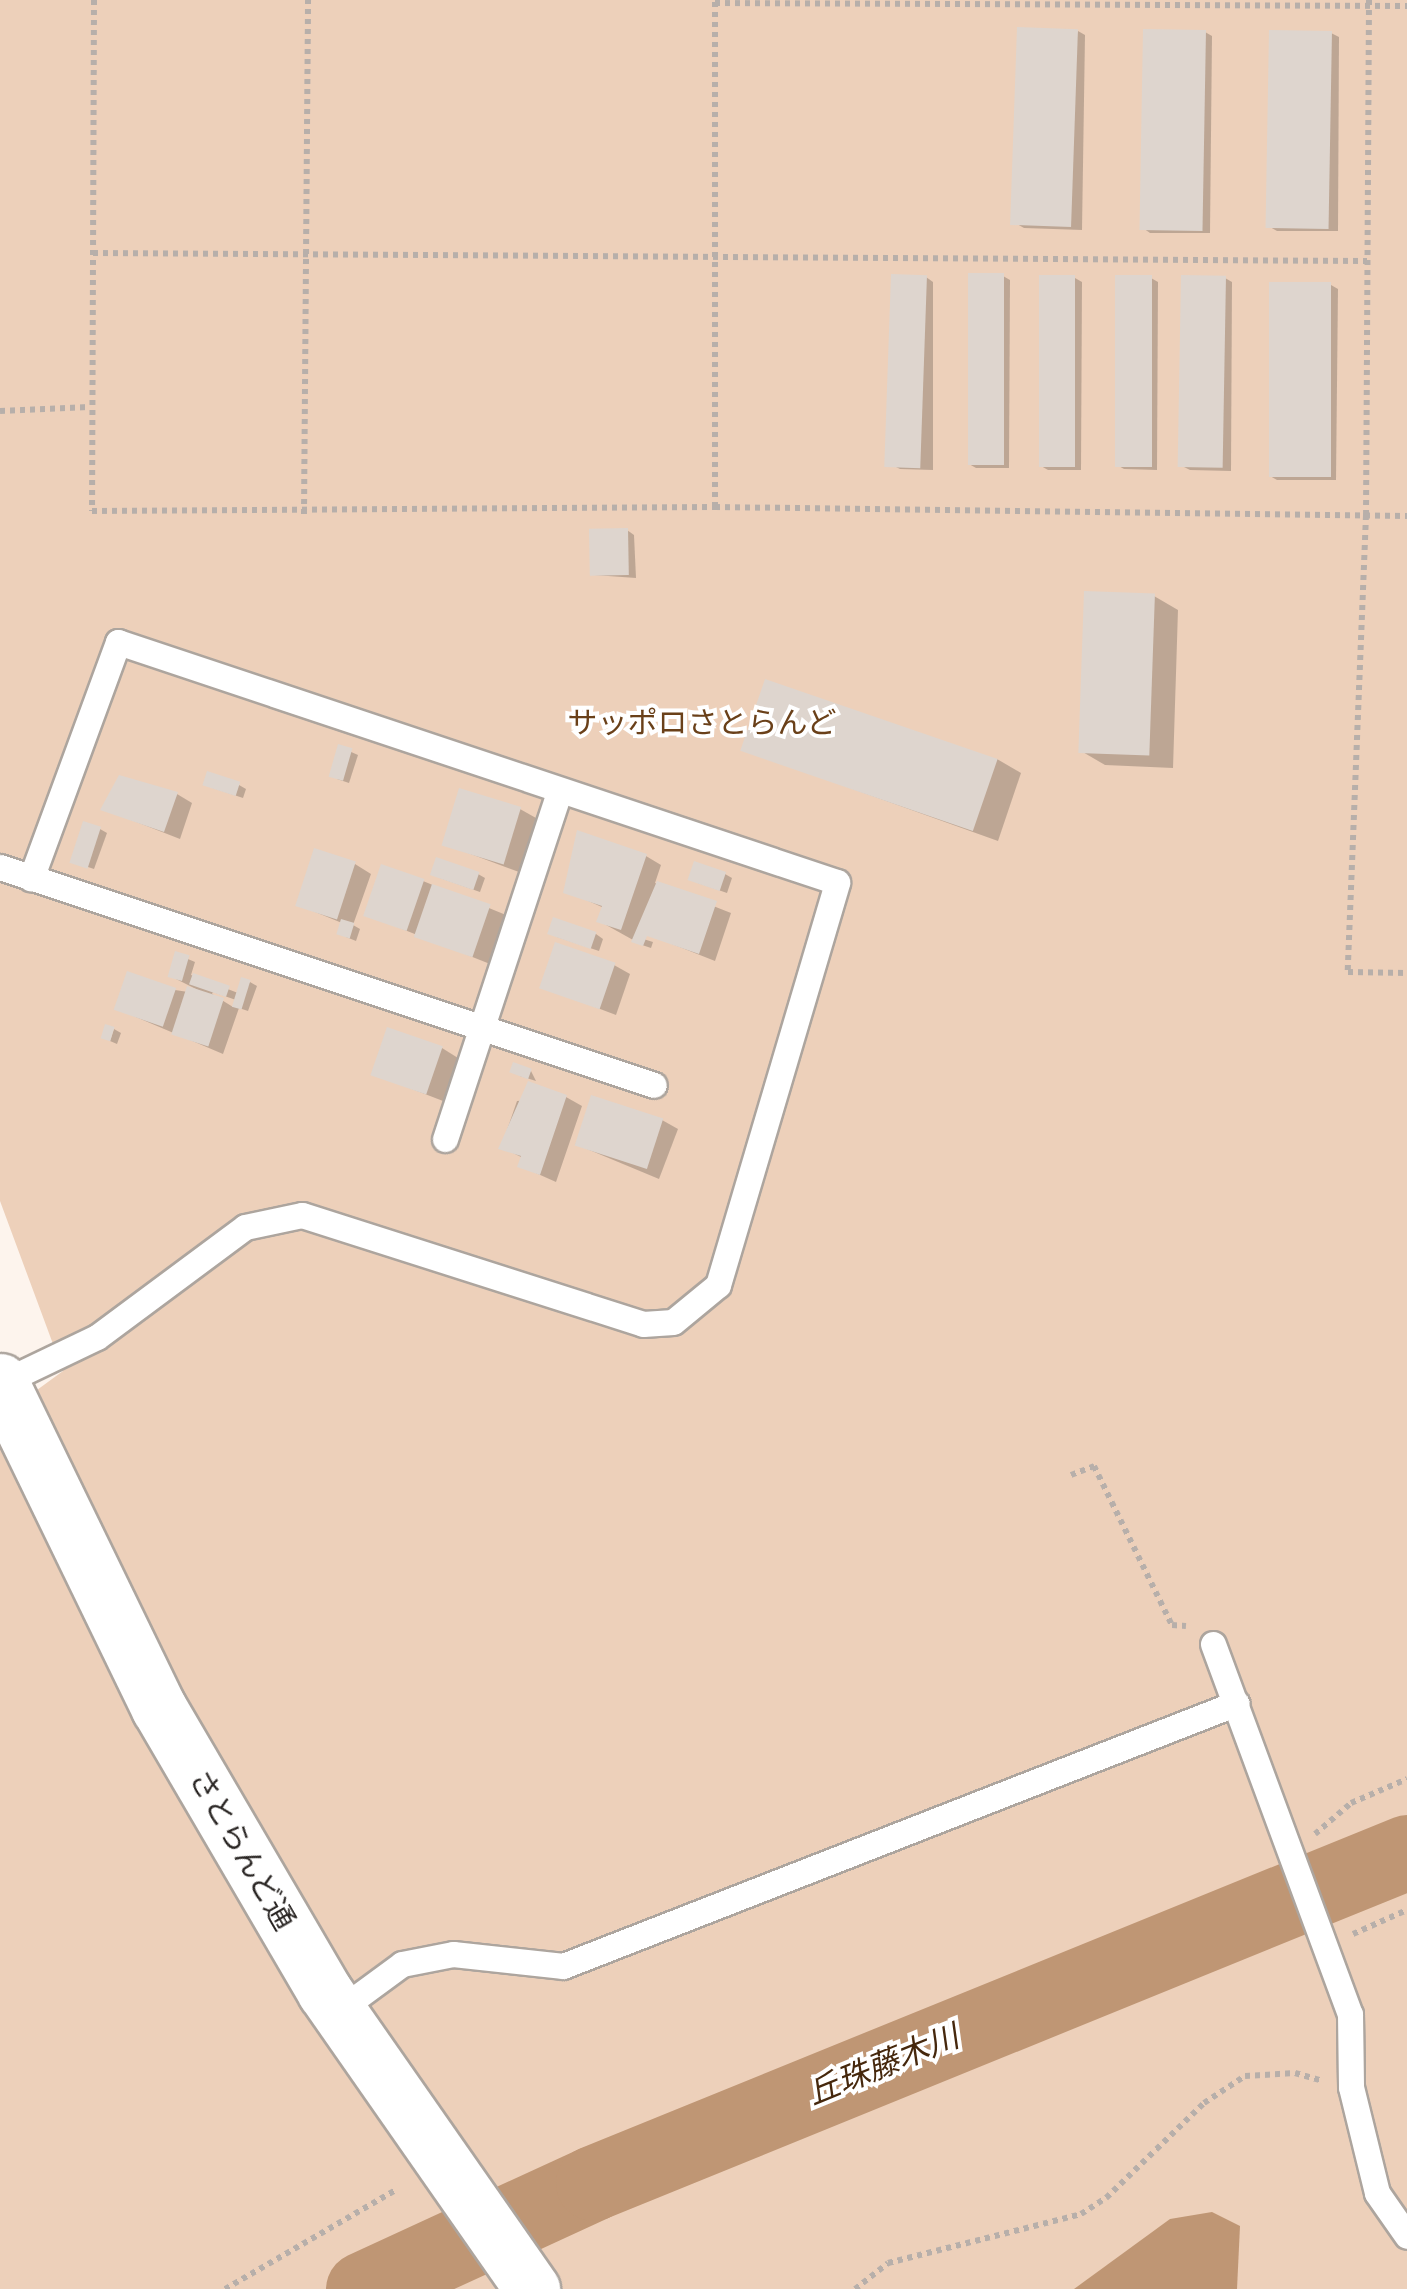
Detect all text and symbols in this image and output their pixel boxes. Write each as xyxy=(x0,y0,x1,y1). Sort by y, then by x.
park label: サッポロさとらんど xyxy=(567,705,837,741)
street label: さとらんど通 xyxy=(181,1763,303,1937)
water label: 丘珠藤木川 xyxy=(802,2017,964,2113)

